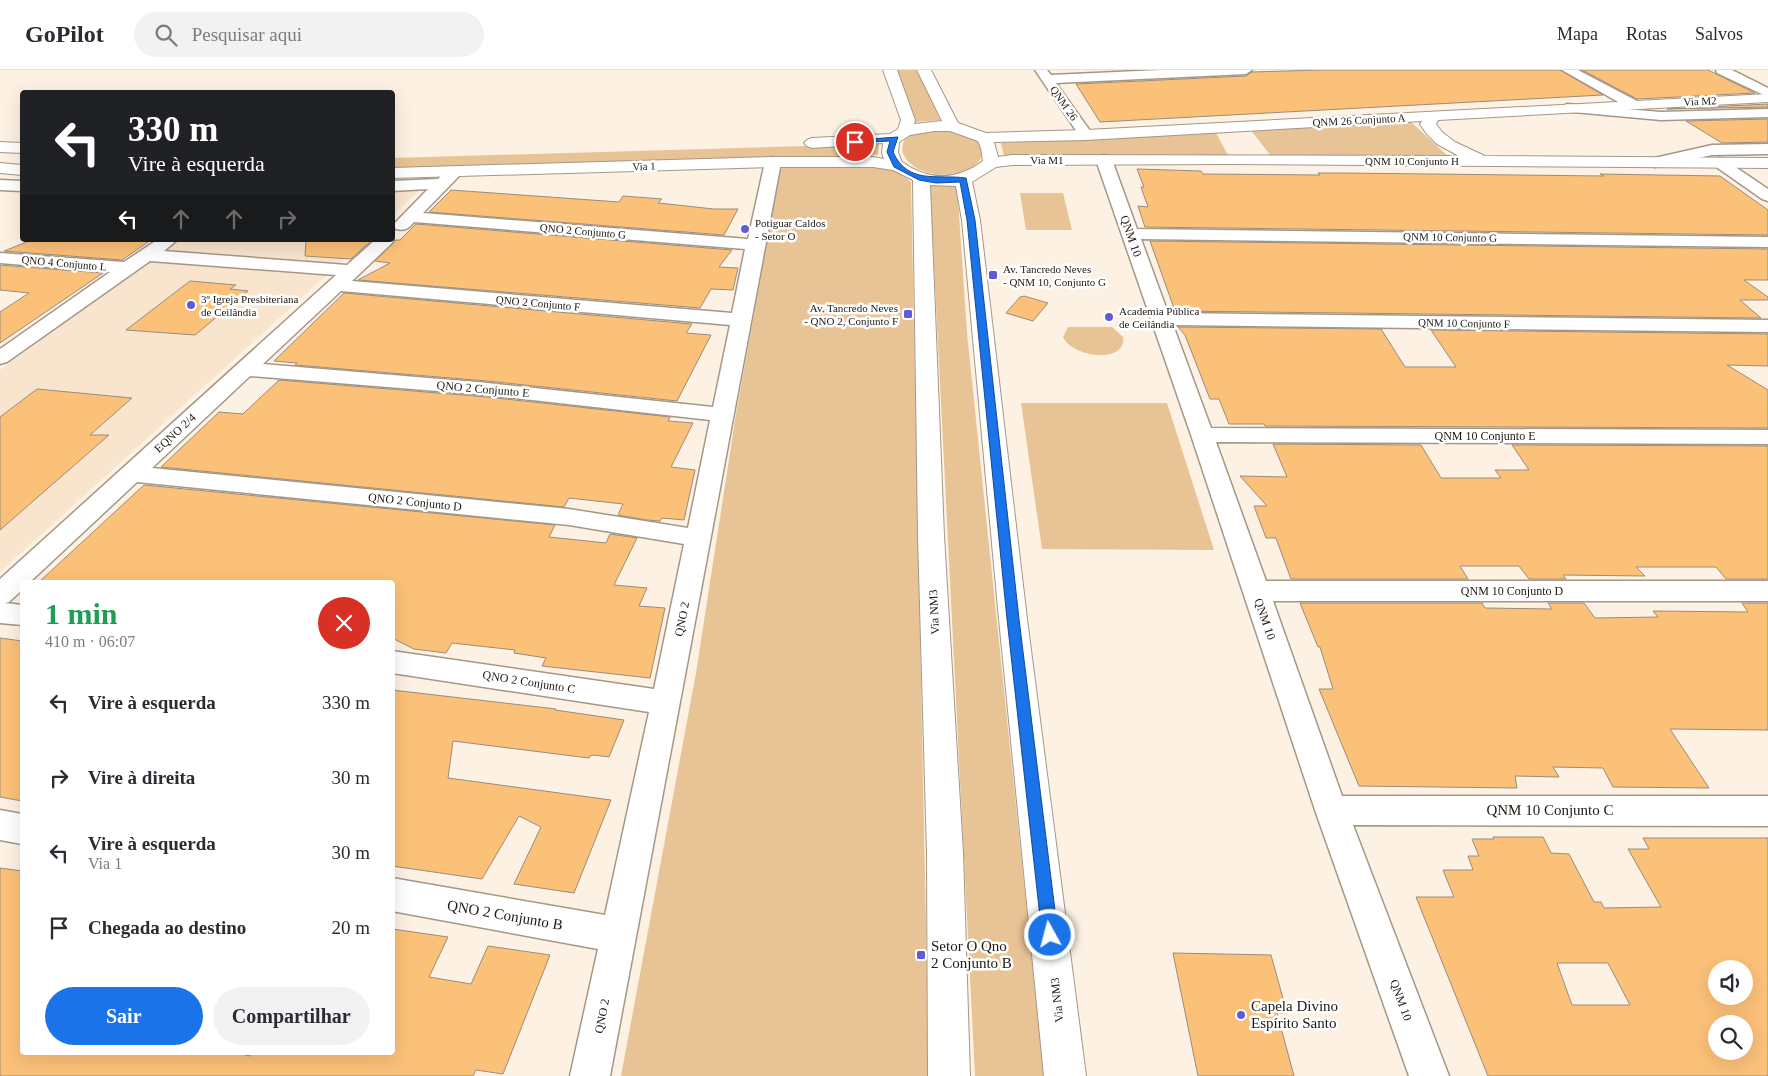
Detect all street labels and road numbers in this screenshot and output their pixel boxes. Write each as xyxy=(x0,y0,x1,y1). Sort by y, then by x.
street label: QNM 26 xyxy=(1048,83,1081,123)
street label: Via M2 xyxy=(1683,94,1717,108)
street label: QNM 26 Conjunto A xyxy=(1312,112,1406,128)
street label: Via M1 xyxy=(1030,154,1064,166)
street label: QNM 10 Conjunto H xyxy=(1365,155,1459,167)
street label: Via 1 xyxy=(632,160,656,172)
street label: QNM 10 xyxy=(1117,213,1145,259)
street label: QNO 2 Conjunto G xyxy=(539,221,627,241)
street label: QNM 10 Conjunto G xyxy=(1403,230,1497,244)
street label: QNO 4 Conjunto L xyxy=(21,253,107,273)
street label: QNO 2 Conjunto F xyxy=(495,293,581,313)
street label: QNM 10 Conjunto F xyxy=(1418,316,1510,330)
street label: QNO 2 Conjunto E xyxy=(436,378,530,400)
street label: EQNO 2/4 xyxy=(151,410,199,456)
street label: QNM 10 Conjunto E xyxy=(1434,429,1536,443)
street label: QNO 2 Conjunto D xyxy=(367,490,463,514)
street label: QNM 10 Conjunto D xyxy=(1461,584,1564,598)
street label: Via NM3 xyxy=(926,589,942,635)
street label: QNM 10 xyxy=(1251,596,1279,642)
street label: QNO 2 xyxy=(672,600,692,638)
street label: QNO 2 Conjunto C xyxy=(482,668,576,696)
street label: QNM 10 Conjunto C xyxy=(1486,802,1614,818)
street label: QNO 2 Conjunto B xyxy=(446,897,564,933)
street label: Via NM3 xyxy=(1048,977,1066,1023)
street label: QNM 10 xyxy=(1387,977,1415,1023)
street label: QNO 2 xyxy=(592,997,612,1035)

